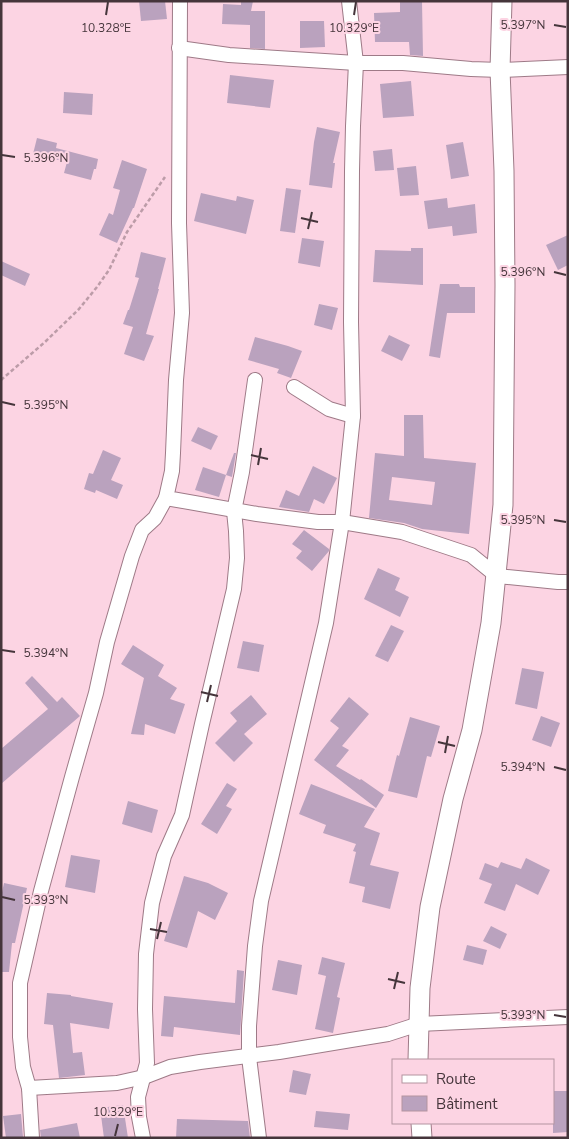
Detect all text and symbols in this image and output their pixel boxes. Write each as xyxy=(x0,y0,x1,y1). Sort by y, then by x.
text: 5.397°N xyxy=(501,17,545,33)
text: 10.328°E xyxy=(81,20,131,36)
text: 10.329°E xyxy=(329,20,379,36)
text: 5.396°N xyxy=(24,150,68,166)
text: 5.396°N xyxy=(501,264,545,280)
text: 5.395°N xyxy=(24,397,68,413)
text: 5.395°N xyxy=(501,512,545,528)
text: 5.394°N xyxy=(24,645,68,661)
text: 5.394°N xyxy=(501,759,545,775)
text: 5.393°N xyxy=(24,892,68,908)
text: 5.393°N xyxy=(501,1007,545,1023)
legend xyxy=(392,1059,554,1124)
text: Route xyxy=(436,1069,476,1089)
text: Bâtiment xyxy=(436,1094,498,1114)
text: 10.329°E xyxy=(93,1104,143,1120)

